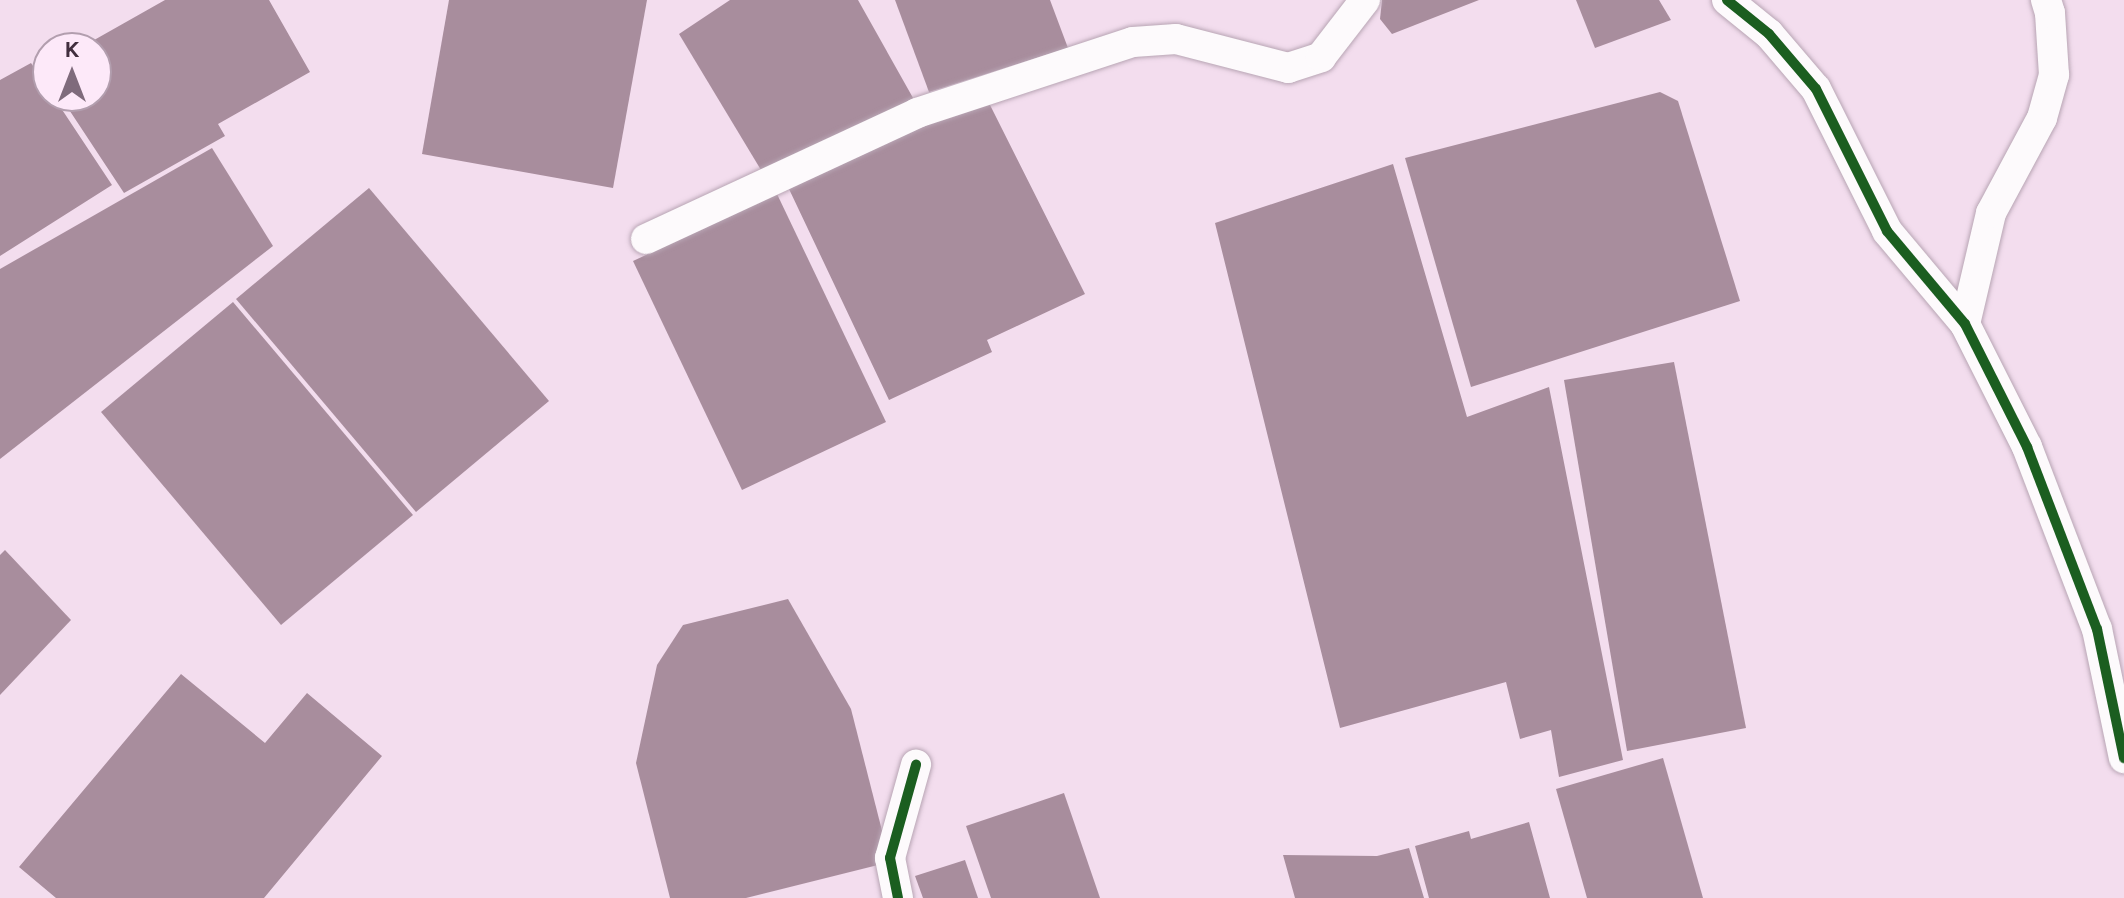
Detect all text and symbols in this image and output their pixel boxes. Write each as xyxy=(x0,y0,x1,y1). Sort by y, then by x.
north arrow xyxy=(32,32,112,112)
text: K xyxy=(65,36,79,63)

